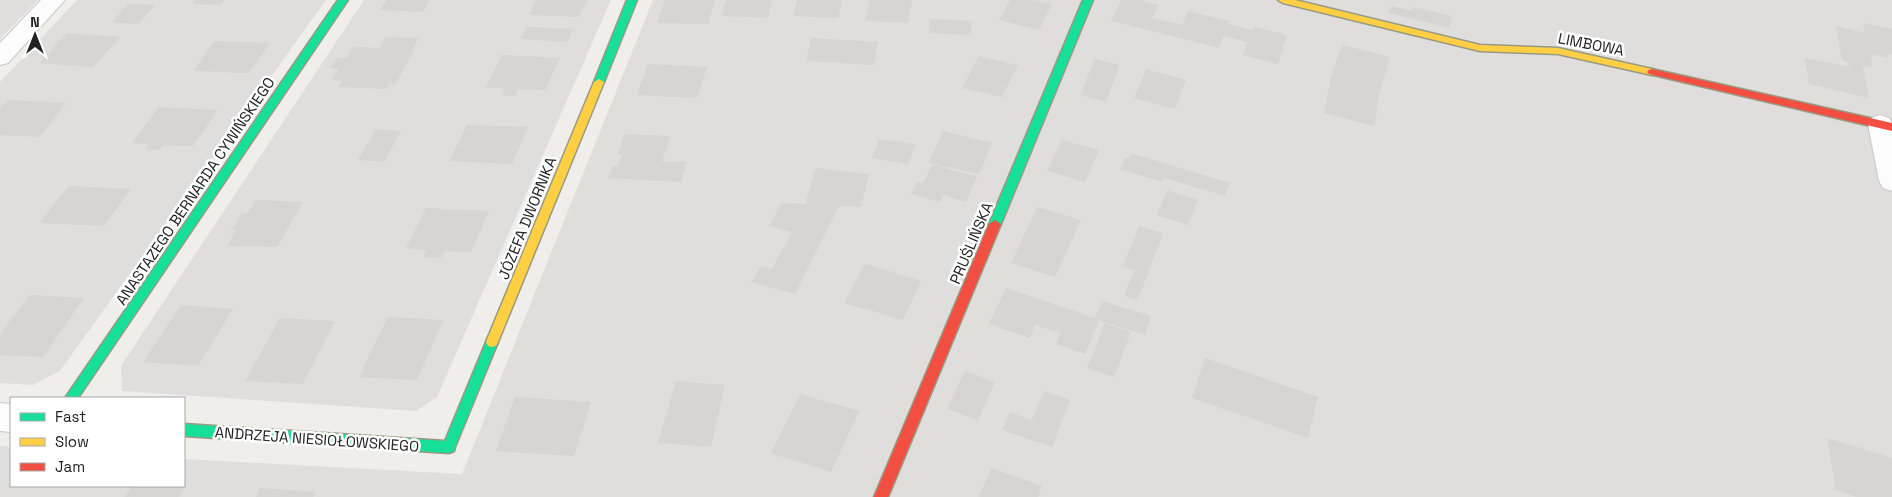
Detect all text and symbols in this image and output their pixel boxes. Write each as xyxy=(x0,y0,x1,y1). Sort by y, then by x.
north arrow xyxy=(10,10,60,60)
text: N xyxy=(30,13,40,31)
street label: LIMBOWA xyxy=(1556,28,1626,60)
street label: ANASTAZEGO BERNARDA CYWIŃSKIEGO xyxy=(111,73,279,309)
street label: JÓZEFA DWORNIKA xyxy=(494,153,560,282)
street label: PRUŚLIŃSKA xyxy=(945,199,997,287)
legend xyxy=(10,397,185,487)
text: Fast xyxy=(55,407,86,426)
street label: ANDRZEJA NIESIOŁOWSKIEGO xyxy=(214,422,420,456)
text: Slow xyxy=(55,432,89,451)
text: Jam xyxy=(55,457,85,476)

